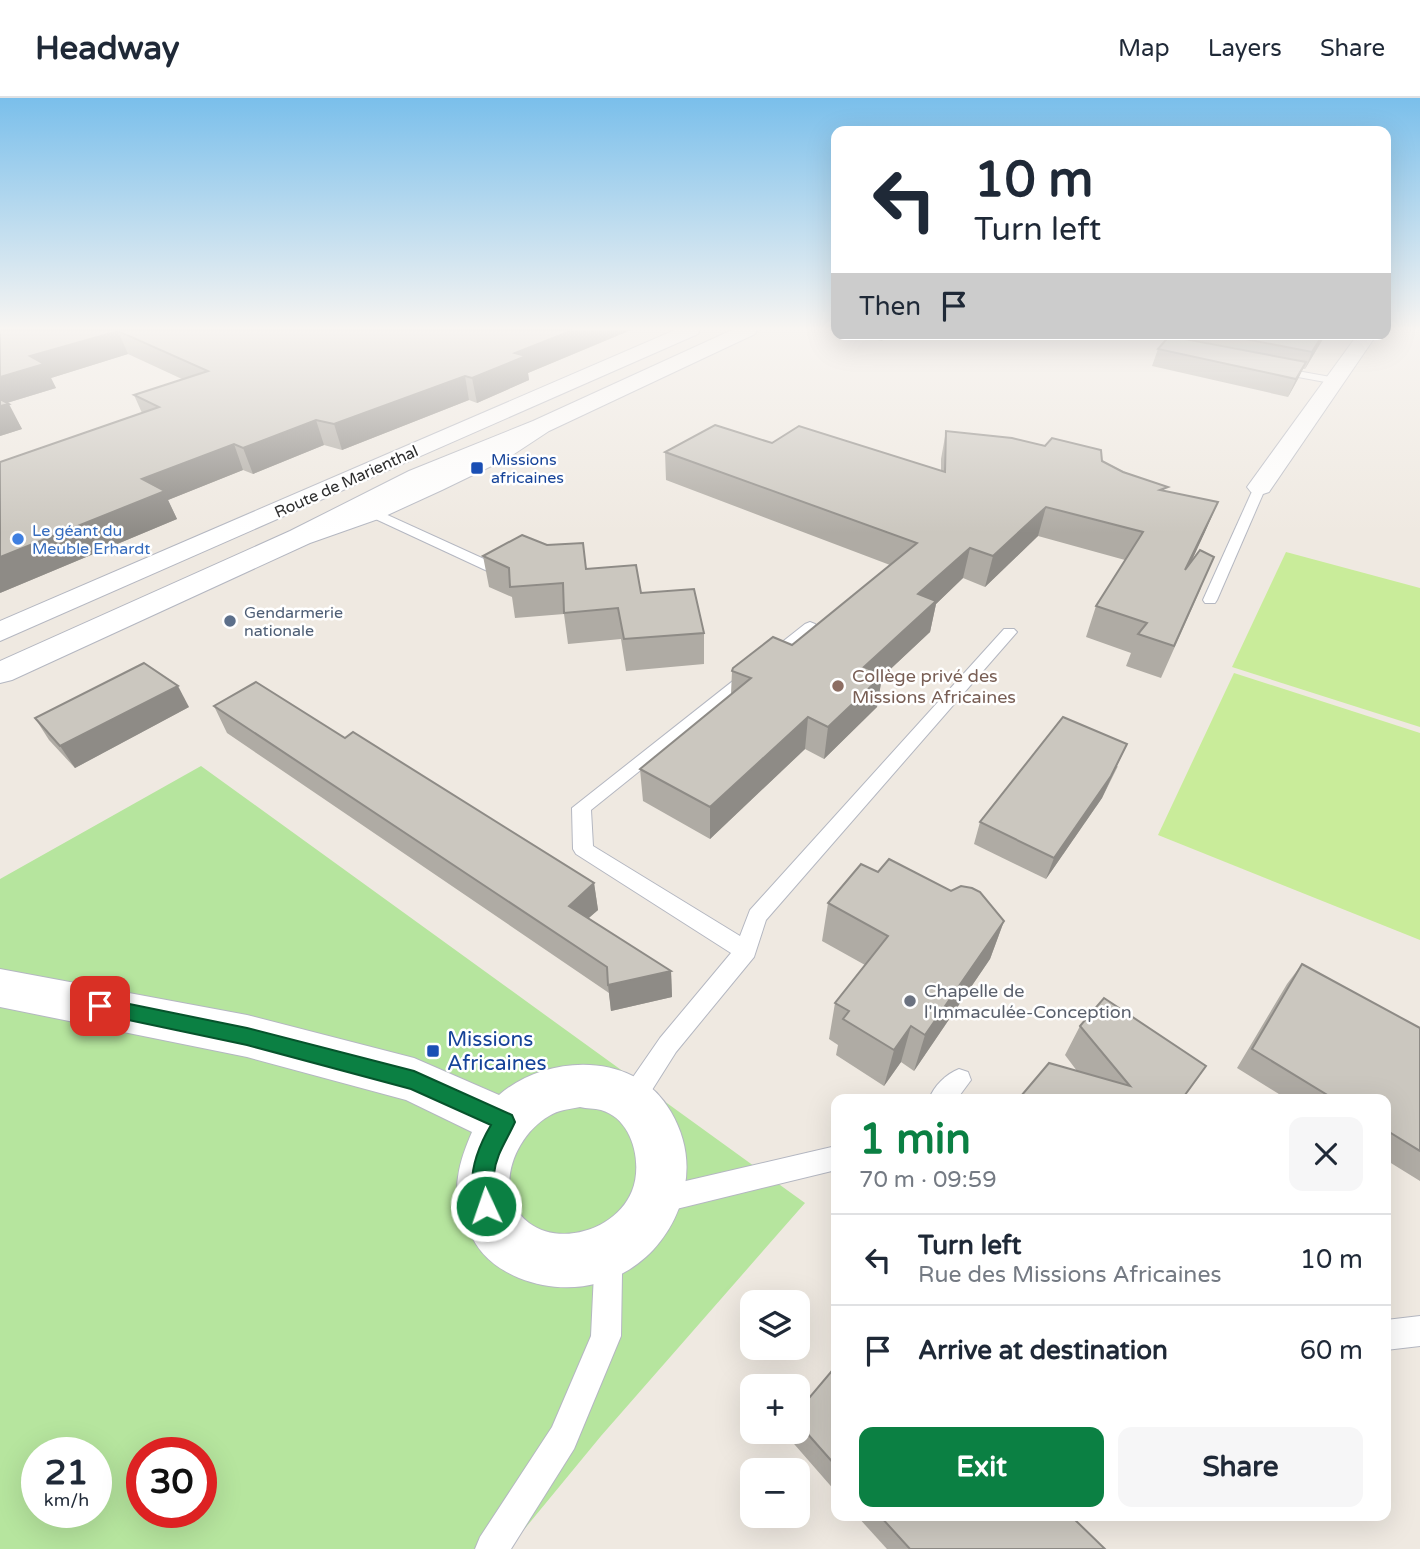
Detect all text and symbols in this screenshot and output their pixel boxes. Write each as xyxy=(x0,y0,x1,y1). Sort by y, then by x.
text: Headway xyxy=(35,29,179,68)
text: Map xyxy=(1118,34,1170,63)
text: Layers xyxy=(1208,34,1282,63)
text: Share xyxy=(1320,34,1385,63)
text: 10 m xyxy=(974,151,1093,210)
icon: left xyxy=(859,154,950,245)
text: Turn left xyxy=(974,211,1101,249)
icon: arrive xyxy=(935,287,973,325)
text: Then xyxy=(859,291,921,322)
street label: Route de Marienthal xyxy=(271,441,421,523)
place label: Missions africaines xyxy=(491,450,564,488)
marker: Missions africaines xyxy=(469,460,485,476)
place label: Le géant du Meuble Erhardt xyxy=(32,521,150,559)
marker: Le géant du Meuble Erhardt xyxy=(10,531,26,547)
place label: Gendarmerie nationale xyxy=(244,603,343,641)
marker: Gendarmerie nationale xyxy=(222,613,238,629)
place label: Collège privé des Missions Africaines xyxy=(852,665,1016,708)
marker: Collège privé des Missions Africaines xyxy=(830,678,846,694)
pin xyxy=(70,976,130,1036)
place label: Chapelle de l'Immaculée-Conception xyxy=(924,980,1132,1023)
icon: arrive xyxy=(81,987,119,1025)
marker: Chapelle de l'Immaculée-Conception xyxy=(902,993,918,1009)
place label: Missions Africaines xyxy=(447,1027,547,1076)
marker: Missions Africaines xyxy=(425,1043,441,1059)
text: 1 min xyxy=(859,1114,971,1165)
button: close xyxy=(1289,1117,1363,1191)
text: 70 m · 09:59 xyxy=(859,1166,997,1194)
position arrow xyxy=(449,1169,523,1243)
text: Turn left xyxy=(918,1230,1021,1261)
icon: left xyxy=(859,1241,897,1279)
text: 10 m xyxy=(1300,1244,1363,1275)
text: Rue des Missions Africaines xyxy=(918,1261,1221,1289)
map controls xyxy=(740,1290,810,1528)
button: layers xyxy=(740,1290,810,1360)
icon: arrive xyxy=(859,1332,897,1370)
text: Arrive at destination xyxy=(918,1335,1168,1366)
text: 60 m xyxy=(1300,1335,1363,1366)
button: + xyxy=(740,1374,810,1444)
button: Exit xyxy=(859,1427,1104,1507)
button: Share xyxy=(1118,1427,1363,1507)
speed limit sign: 30 xyxy=(126,1437,217,1528)
text: 21 xyxy=(45,1452,88,1494)
button: − xyxy=(740,1458,810,1528)
text: km/h xyxy=(44,1489,89,1511)

